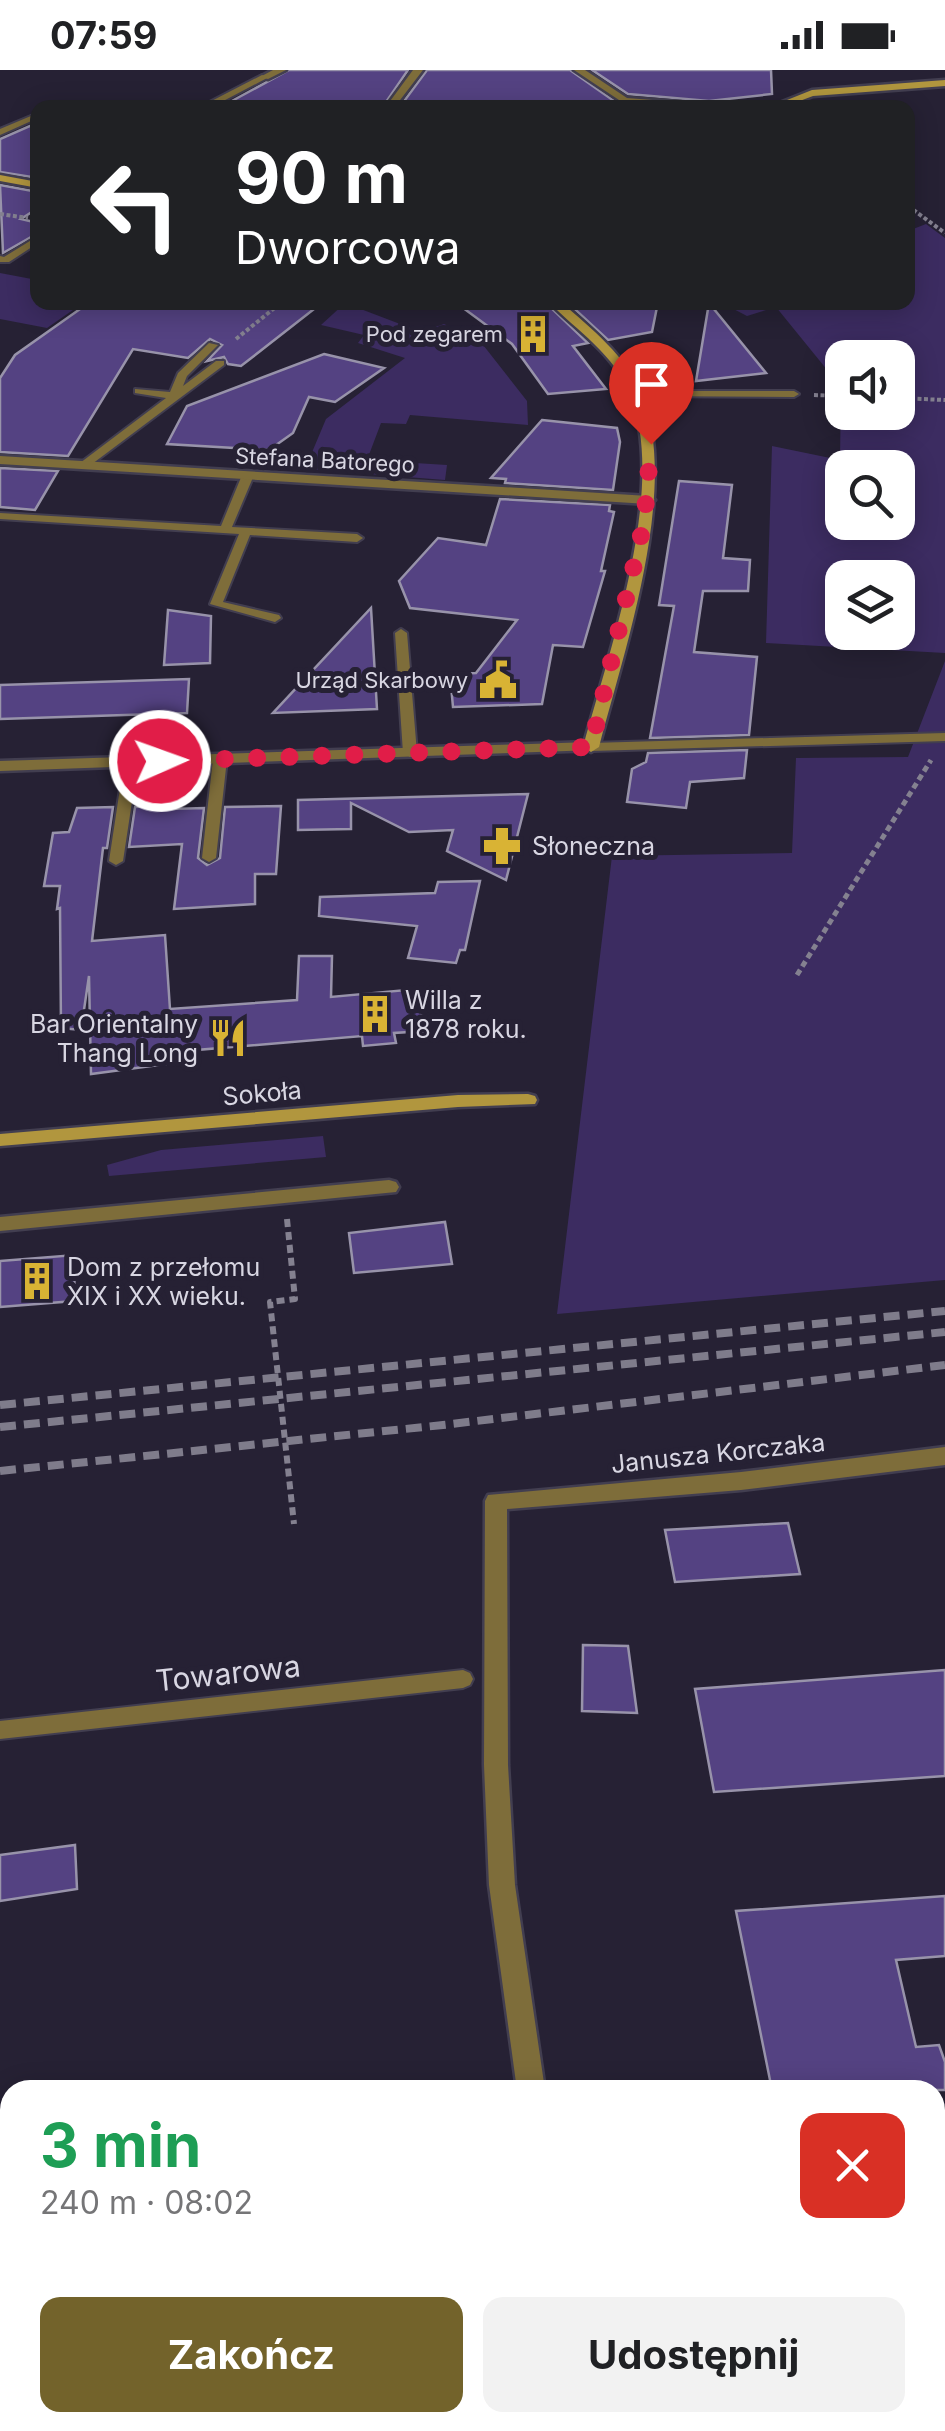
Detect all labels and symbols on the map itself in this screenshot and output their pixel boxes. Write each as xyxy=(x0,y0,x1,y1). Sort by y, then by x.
building icon: Pod zegarem xyxy=(512,313,554,355)
place label: Pod zegarem xyxy=(366,321,503,347)
pin xyxy=(609,342,694,445)
street label: Stefana Batorego xyxy=(234,442,416,478)
public building icon: Urząd Skarbowy xyxy=(477,659,519,701)
place label: Urząd Skarbowy xyxy=(295,667,468,693)
position arrow xyxy=(108,709,212,813)
pharmacy icon: Słoneczna xyxy=(481,825,523,867)
place label: Słoneczna xyxy=(532,831,655,861)
place label: Willa z 1878 roku. xyxy=(405,985,527,1044)
building icon: Willa z 1878 roku. xyxy=(354,993,396,1035)
place label: Bar Orientalny Thang Long xyxy=(30,1009,198,1068)
restaurant icon: Bar Orientalny Thang Long xyxy=(207,1017,249,1059)
street label: Sokoła xyxy=(221,1075,303,1111)
place label: Dom z przełomu XIX i XX wieku. xyxy=(67,1252,260,1311)
building icon: Dom z przełomu XIX i XX wieku. xyxy=(16,1260,58,1302)
street label: Janusza Korczaka xyxy=(609,1427,827,1479)
street label: Towarowa xyxy=(154,1647,302,1699)

